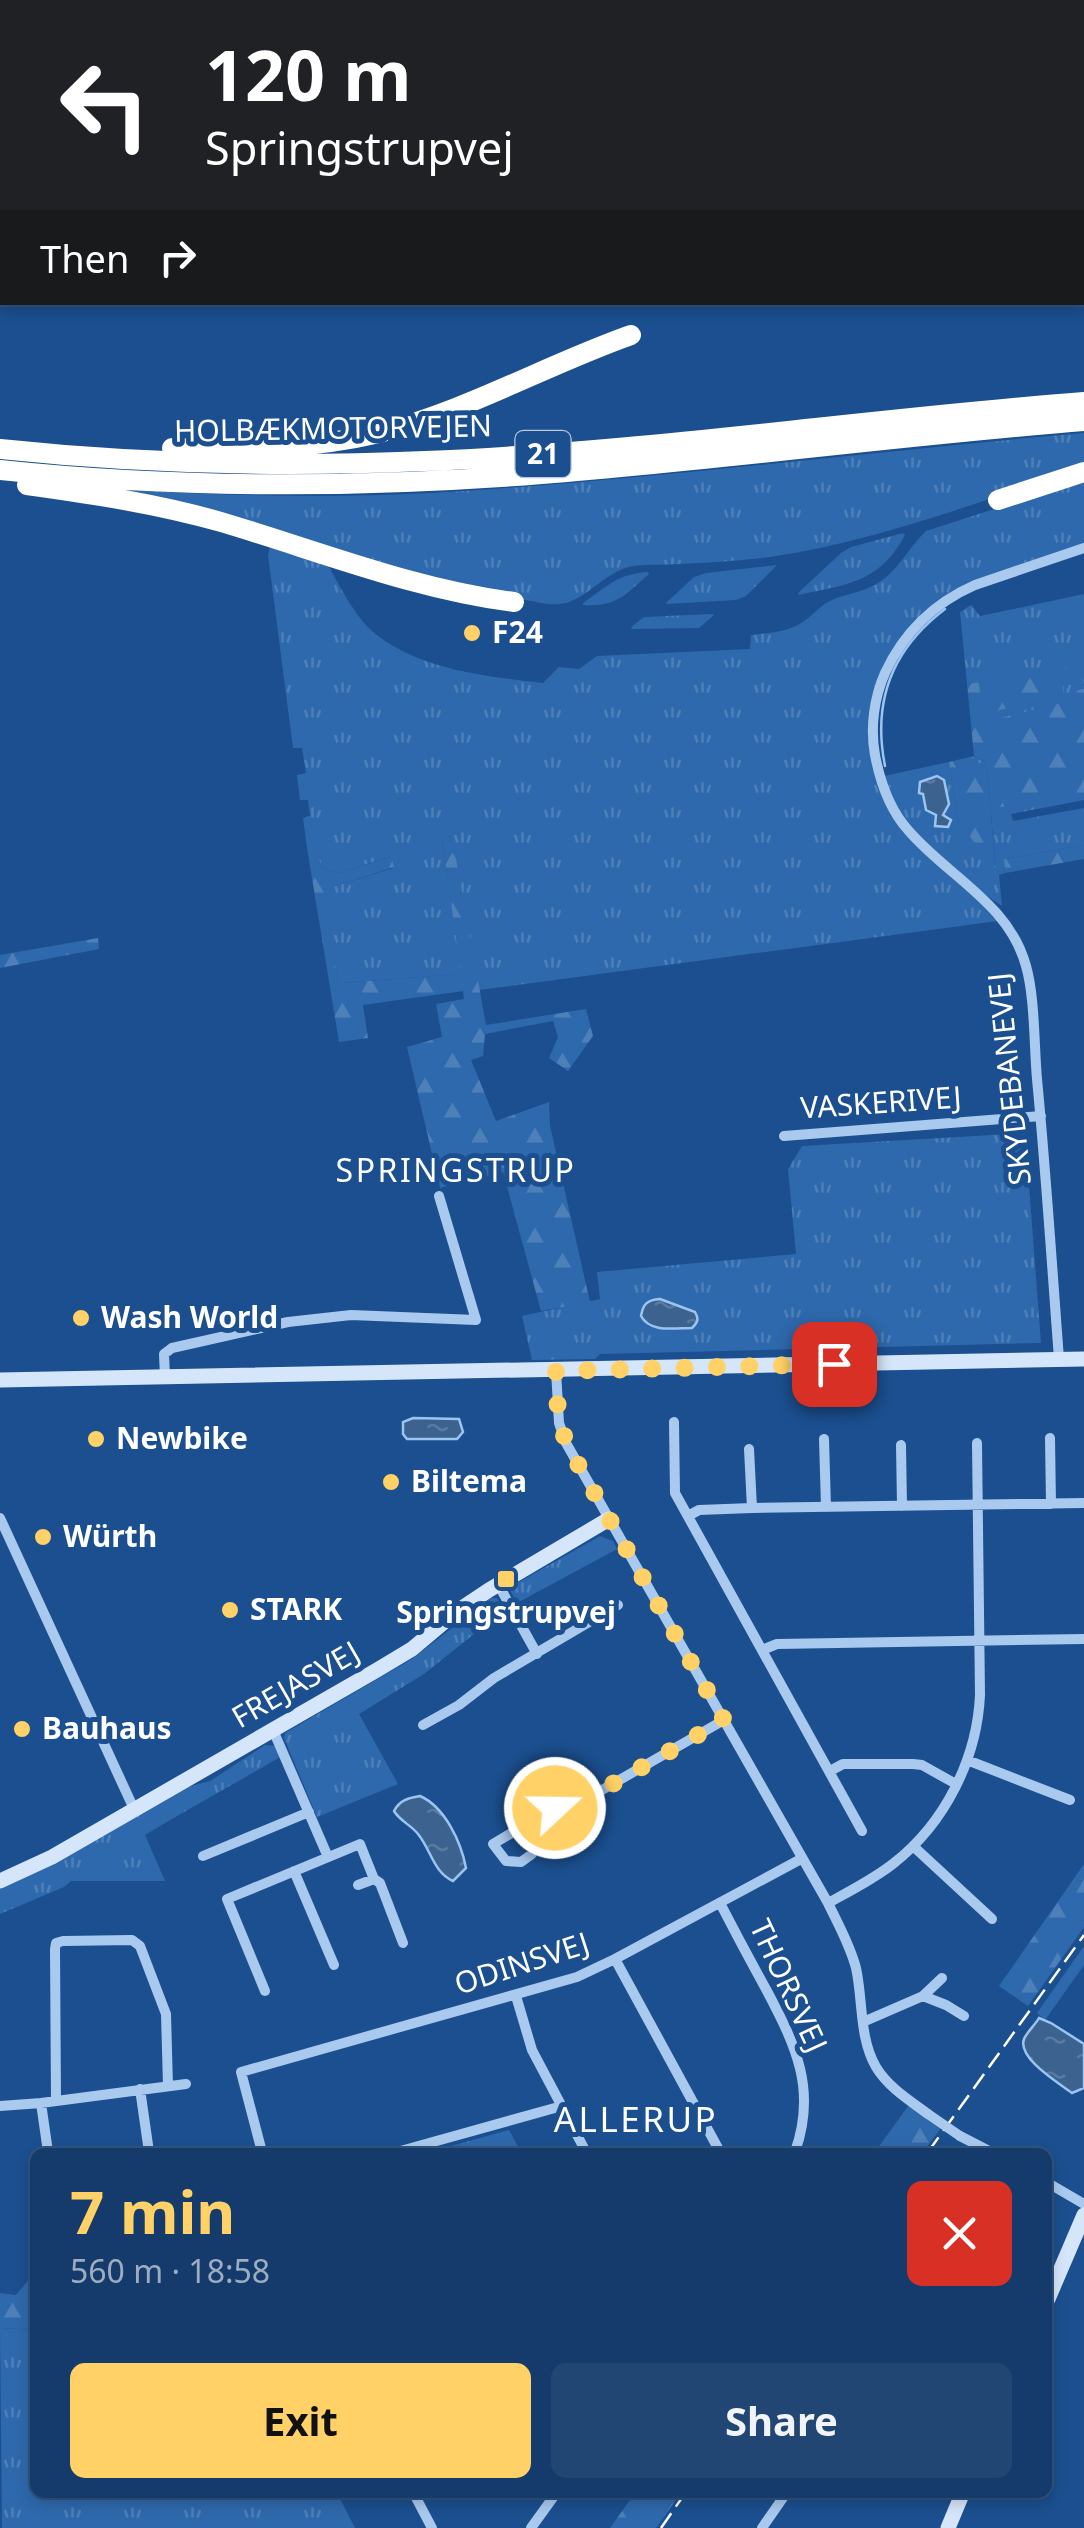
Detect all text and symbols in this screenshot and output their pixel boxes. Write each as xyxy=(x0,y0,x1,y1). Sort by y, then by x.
text: 120 m xyxy=(205,26,412,122)
icon: left xyxy=(40,40,170,170)
text: Springstrupvej xyxy=(205,117,514,178)
icon: right xyxy=(150,230,205,285)
text: Then xyxy=(40,232,130,284)
street label: HOLBÆKMOTORVEJEN xyxy=(174,404,492,451)
road number: 21 xyxy=(516,431,570,477)
place label: F24 xyxy=(492,611,543,652)
marker: F24 xyxy=(461,622,483,644)
street label: SKYDEBANEVEJ xyxy=(977,971,1040,1187)
street label: VASKERIVEJ xyxy=(799,1075,963,1128)
district label: SPRINGSTRUP xyxy=(336,1148,576,1191)
place label: Wash World xyxy=(101,1296,278,1337)
marker: Wash World xyxy=(70,1307,92,1329)
pin xyxy=(792,1322,877,1407)
icon: arrive xyxy=(807,1337,862,1392)
place label: Newbike xyxy=(116,1417,248,1458)
marker: Newbike xyxy=(85,1428,107,1450)
place label: Biltema xyxy=(411,1460,527,1501)
marker: Biltema xyxy=(380,1471,402,1493)
place label: Würth xyxy=(63,1515,157,1556)
marker: Würth xyxy=(32,1526,54,1548)
marker: Springstrupvej xyxy=(495,1568,517,1590)
place label: STARK xyxy=(250,1588,342,1629)
place label: Springstrupvej xyxy=(396,1591,616,1632)
marker: STARK xyxy=(219,1599,241,1621)
street label: FREJASVEJ xyxy=(224,1631,367,1737)
place label: Bauhaus xyxy=(42,1707,171,1748)
marker: Bauhaus xyxy=(11,1718,33,1740)
position arrow xyxy=(503,1756,607,1860)
street label: THORSVEJ xyxy=(741,1912,838,2058)
street label: ODINSVEJ xyxy=(449,1922,594,2004)
district label: ALLERUP xyxy=(554,2095,718,2142)
text: 7 min xyxy=(70,2170,235,2252)
button: close xyxy=(907,2181,1012,2286)
text: 560 m · 18:58 xyxy=(70,2249,270,2292)
button: Exit xyxy=(70,2363,531,2478)
button: Share xyxy=(551,2363,1012,2478)

